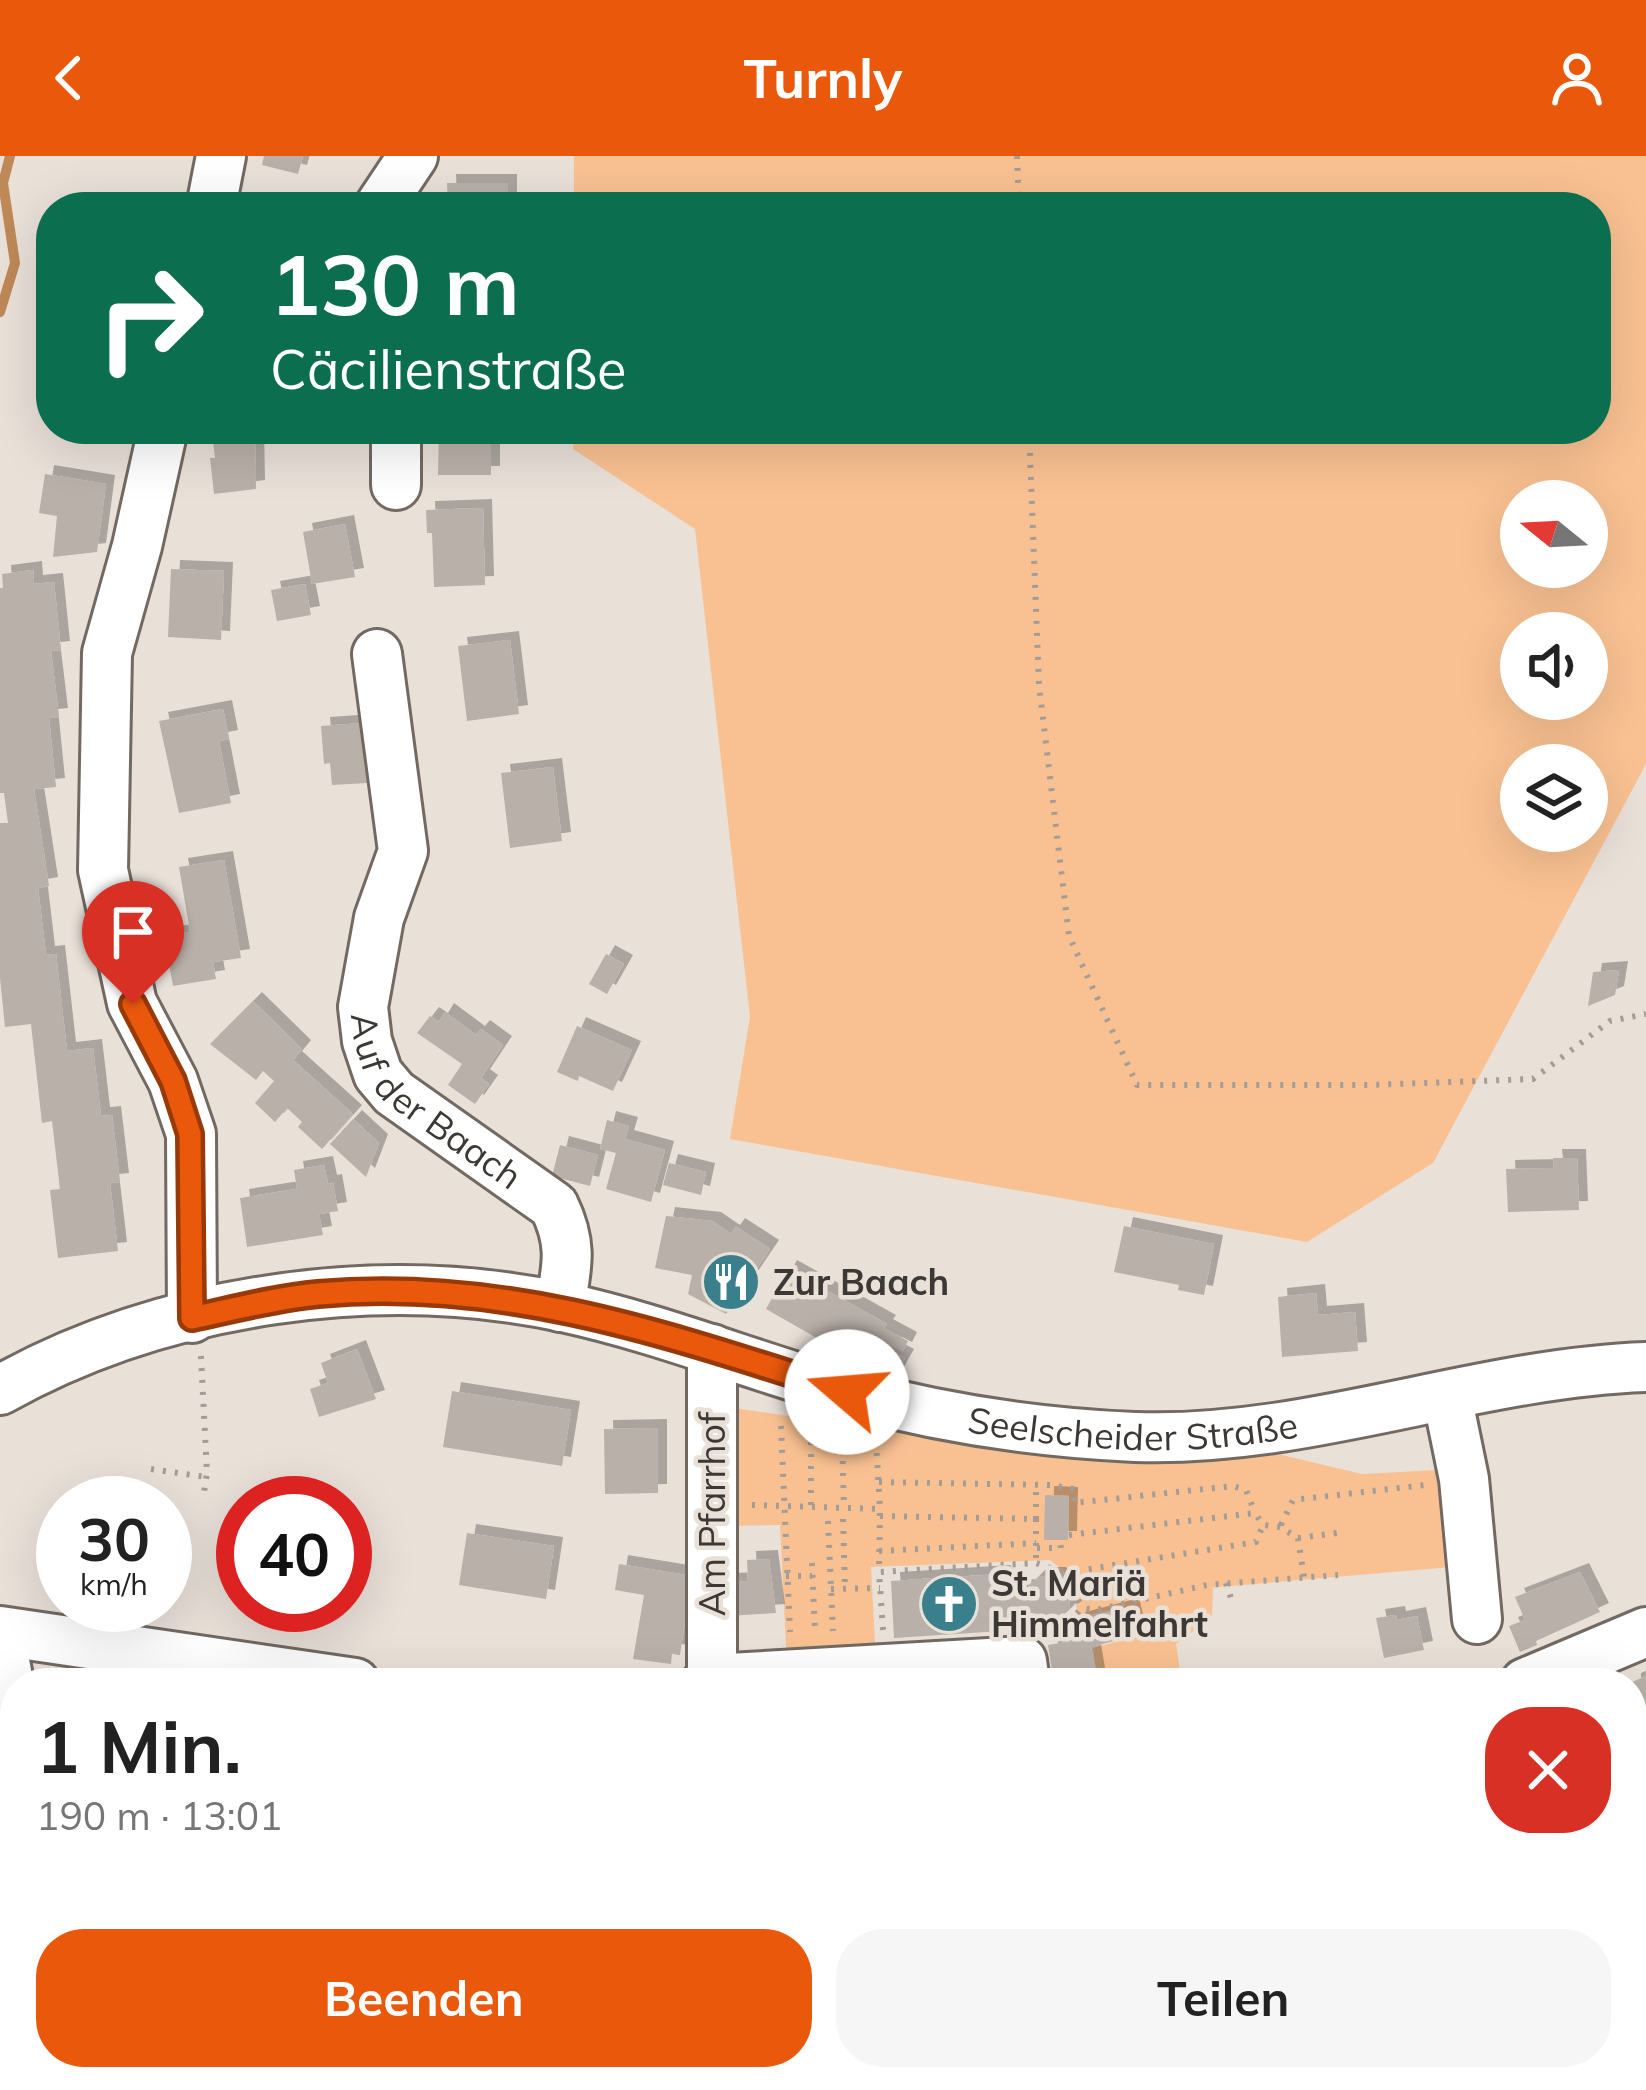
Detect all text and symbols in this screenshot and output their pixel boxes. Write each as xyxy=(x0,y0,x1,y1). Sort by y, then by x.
text: Turnly xyxy=(744,44,902,112)
icon: back xyxy=(36,45,102,111)
icon: person xyxy=(1544,45,1610,111)
text: 130 m xyxy=(270,231,520,336)
icon: right xyxy=(72,240,228,396)
text: Cäcilienstraße xyxy=(270,335,626,403)
north arrow xyxy=(1500,480,1608,588)
map controls xyxy=(1500,480,1608,852)
button: sound xyxy=(1500,612,1608,720)
button: layers xyxy=(1500,744,1608,852)
pin xyxy=(82,881,184,1004)
icon: arrive xyxy=(100,899,166,965)
street label: Auf der Baach xyxy=(342,1010,531,1198)
restaurant icon: Zur Baach xyxy=(700,1251,762,1313)
place label: Zur Baach xyxy=(773,1259,949,1304)
position arrow xyxy=(784,1329,910,1455)
street label: Seelscheider Straße xyxy=(965,1397,1301,1459)
street label: Am Pfarrhof xyxy=(689,1411,734,1616)
speed limit sign: 40 xyxy=(216,1476,372,1632)
text: 30 xyxy=(78,1501,150,1576)
place label: St. Mariä Himmelfahrt xyxy=(991,1560,1208,1646)
text: km/h xyxy=(80,1565,148,1603)
church icon: St. Mariä Himmelfahrt xyxy=(918,1573,980,1635)
text: 1 Min. xyxy=(36,1701,242,1791)
button: close xyxy=(1485,1707,1611,1833)
text: 190 m · 13:01 xyxy=(36,1791,282,1840)
button: Beenden xyxy=(36,1929,812,2067)
button: Teilen xyxy=(836,1929,1611,2067)

